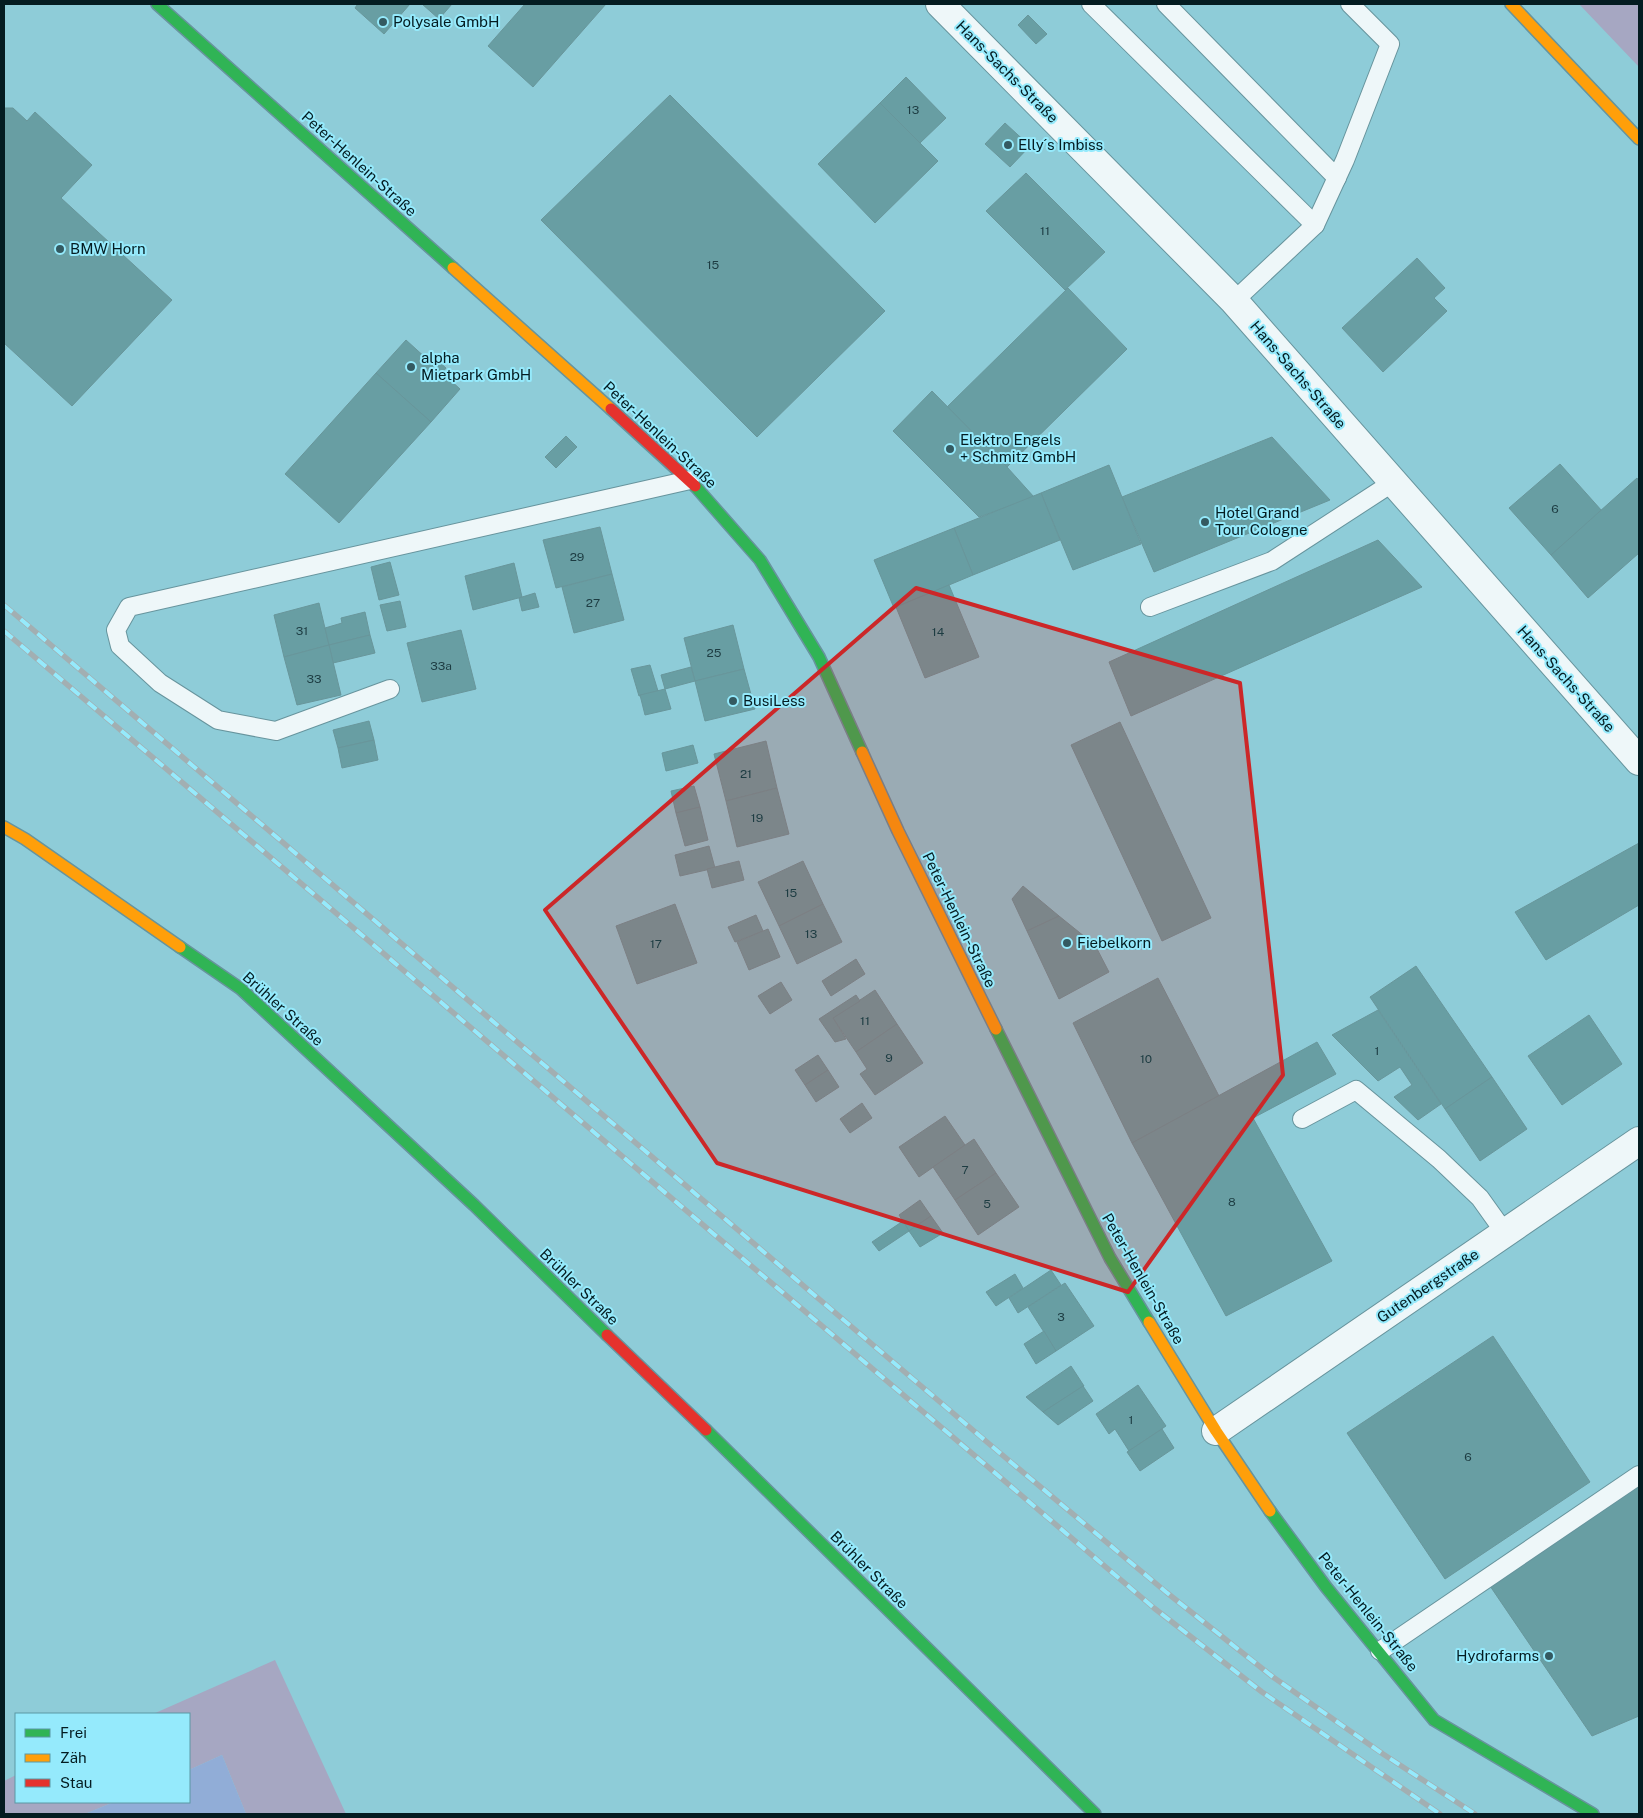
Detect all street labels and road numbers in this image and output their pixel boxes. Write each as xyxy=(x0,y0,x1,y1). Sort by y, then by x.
street label: Hans-Sachs-Straße xyxy=(953,17,1062,126)
street label: Peter-Henlein-Straße xyxy=(299,108,420,220)
street label: Hans-Sachs-Straße xyxy=(1247,317,1350,432)
street label: Peter-Henlein-Straße xyxy=(600,378,720,491)
street label: Hans-Sachs-Straße xyxy=(1514,622,1619,735)
street label: Peter-Henlein-Straße xyxy=(919,849,1000,990)
street label: Brühler Straße xyxy=(240,968,327,1049)
street label: Peter-Henlein-Straße xyxy=(1099,1210,1188,1347)
street label: Brühler Straße xyxy=(537,1245,622,1328)
street label: Gutenbergstraße xyxy=(1374,1245,1482,1326)
street label: Brühler Straße xyxy=(827,1527,912,1612)
street label: Peter-Henlein-Straße xyxy=(1315,1549,1422,1675)

